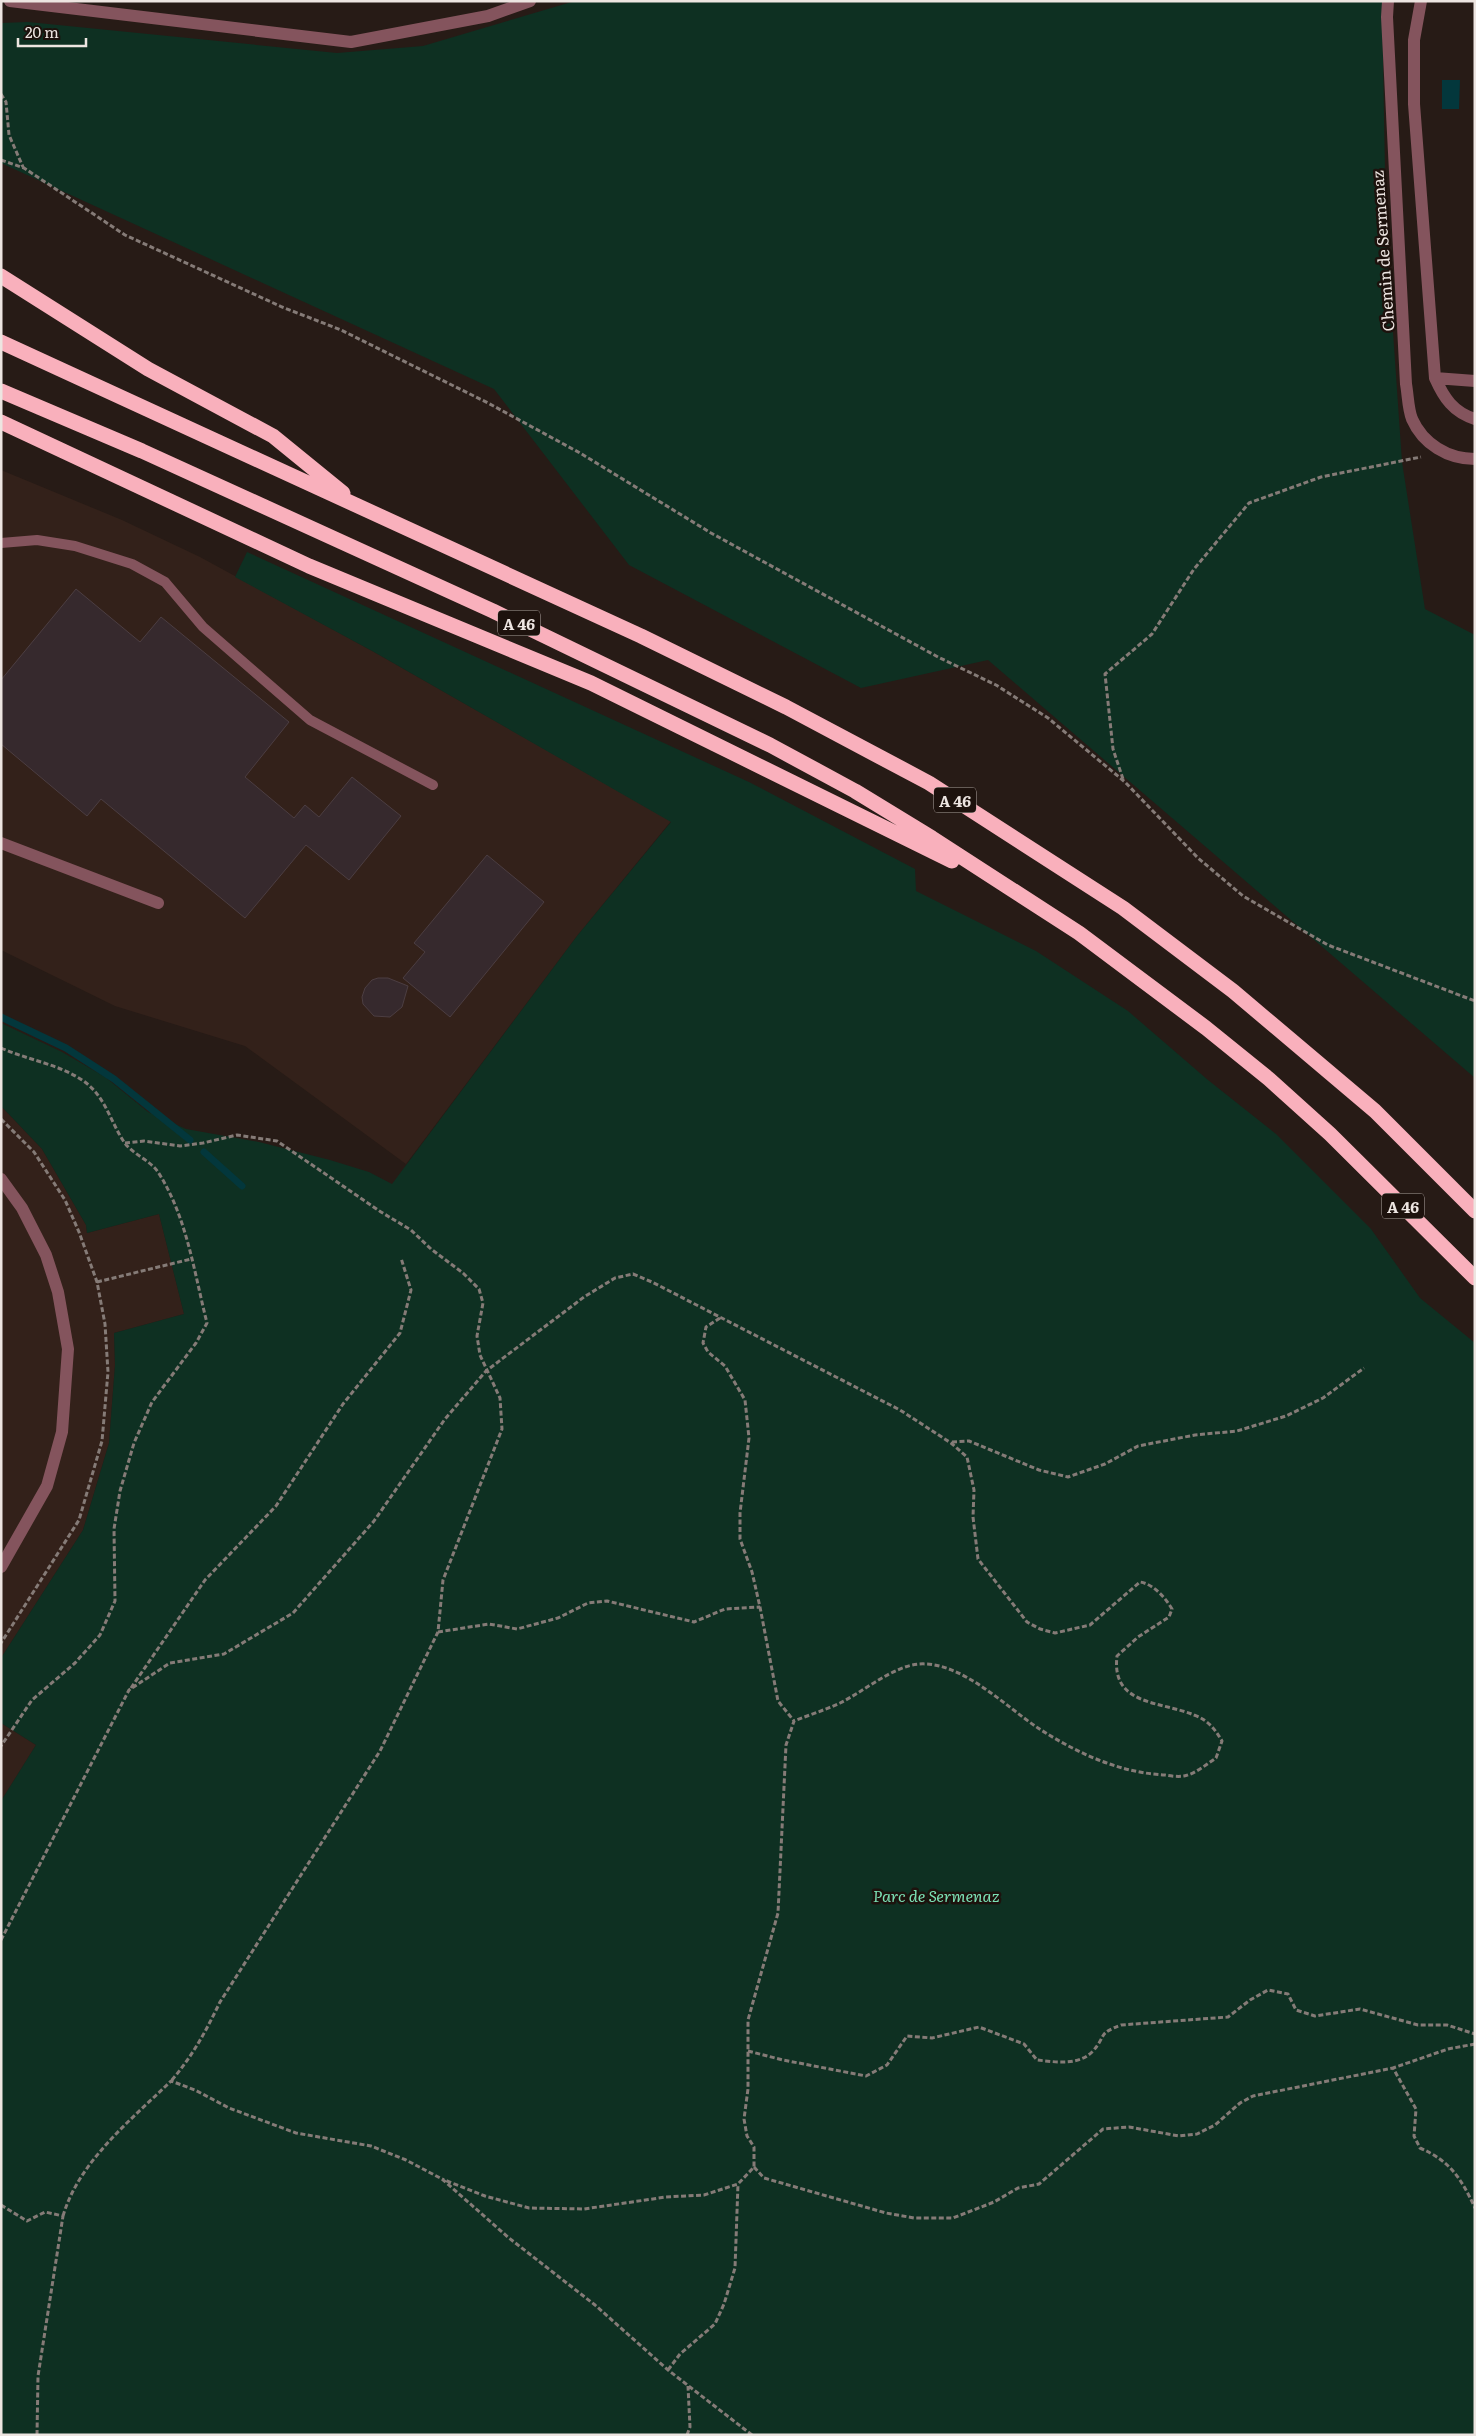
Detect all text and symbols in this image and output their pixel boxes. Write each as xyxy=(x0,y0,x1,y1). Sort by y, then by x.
scale bar xyxy=(18,15,85,47)
text: 20 m xyxy=(25,20,59,43)
street label: Chemin de Sermenaz xyxy=(1364,169,1400,332)
road number: A 46 xyxy=(498,610,540,636)
road number: A 46 xyxy=(934,788,976,812)
road number: A 46 xyxy=(1382,1194,1424,1218)
park label: Parc de Sermenaz xyxy=(873,1883,1000,1907)

